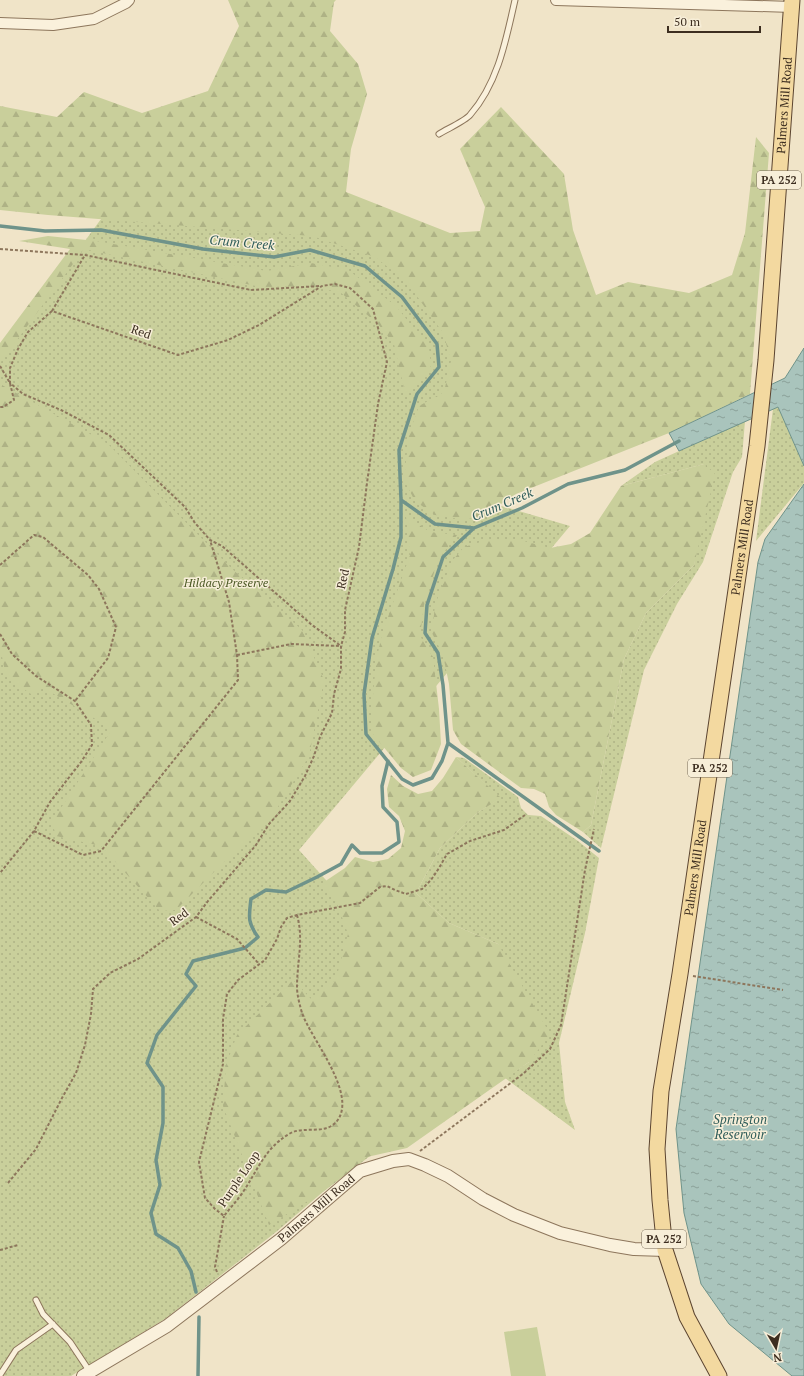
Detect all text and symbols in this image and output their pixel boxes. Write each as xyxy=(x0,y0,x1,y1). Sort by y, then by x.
scale bar xyxy=(668,8,760,34)
text: 50 m xyxy=(674,14,701,29)
street label: Palmers Mill Road xyxy=(773,56,795,154)
road number: PA 252 xyxy=(757,171,801,189)
water label: Crum Creek xyxy=(209,230,276,254)
street label: Red xyxy=(129,321,153,342)
water label: Crum Creek xyxy=(468,483,536,525)
street label: Palmers Mill Road xyxy=(727,498,756,596)
street label: Red xyxy=(333,567,352,590)
park label: Hildacy Preserve xyxy=(183,575,269,590)
road number: PA 252 xyxy=(688,759,732,777)
street label: Palmers Mill Road xyxy=(681,818,709,917)
street label: Red xyxy=(166,904,192,929)
water label: Springton Reservoir xyxy=(713,1110,767,1143)
street label: Purple Loop xyxy=(214,1148,263,1210)
street label: Palmers Mill Road xyxy=(275,1171,358,1245)
road number: PA 252 xyxy=(642,1230,686,1248)
north arrow xyxy=(756,1328,796,1368)
text: N xyxy=(772,1350,783,1366)

